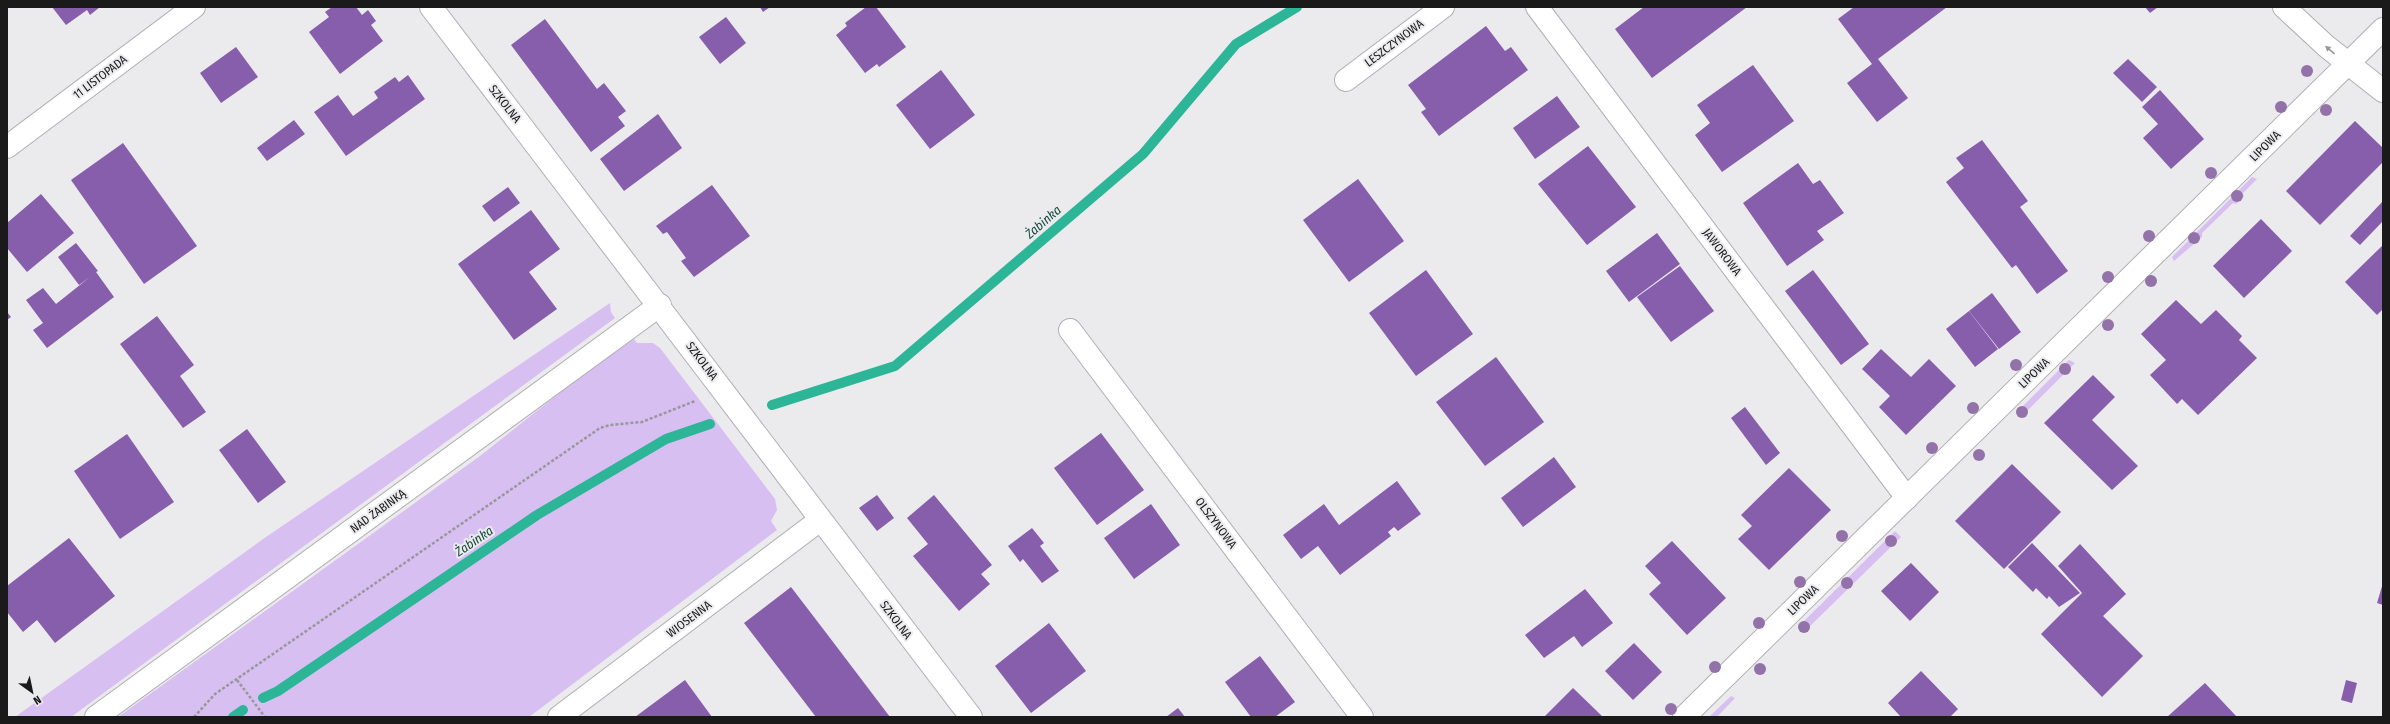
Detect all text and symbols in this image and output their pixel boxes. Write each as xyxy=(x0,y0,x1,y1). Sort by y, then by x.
street label: LESZCZYNOWA xyxy=(1362,16,1427,70)
one-way arrow xyxy=(2325,45,2336,54)
street label: 11 LISTOPADA xyxy=(70,52,130,102)
street label: SZKOLNA xyxy=(486,82,524,126)
street label: LIPOWA xyxy=(2247,127,2284,164)
water label: Żabinka xyxy=(1021,202,1064,242)
street label: JAWOROWA xyxy=(1700,226,1745,279)
street label: SZKOLNA xyxy=(683,339,721,383)
street label: LIPOWA xyxy=(2016,354,2053,391)
street label: NAD ŻABINKĄ xyxy=(347,485,409,536)
street label: OLSZYNOWA xyxy=(1192,495,1240,552)
water label: Żabinka xyxy=(451,523,496,560)
street label: LIPOWA xyxy=(1785,581,1822,618)
street label: WIOSENNA xyxy=(664,597,715,640)
street label: SZKOLNA xyxy=(877,598,915,642)
north arrow xyxy=(12,672,52,712)
text: N xyxy=(31,693,43,707)

